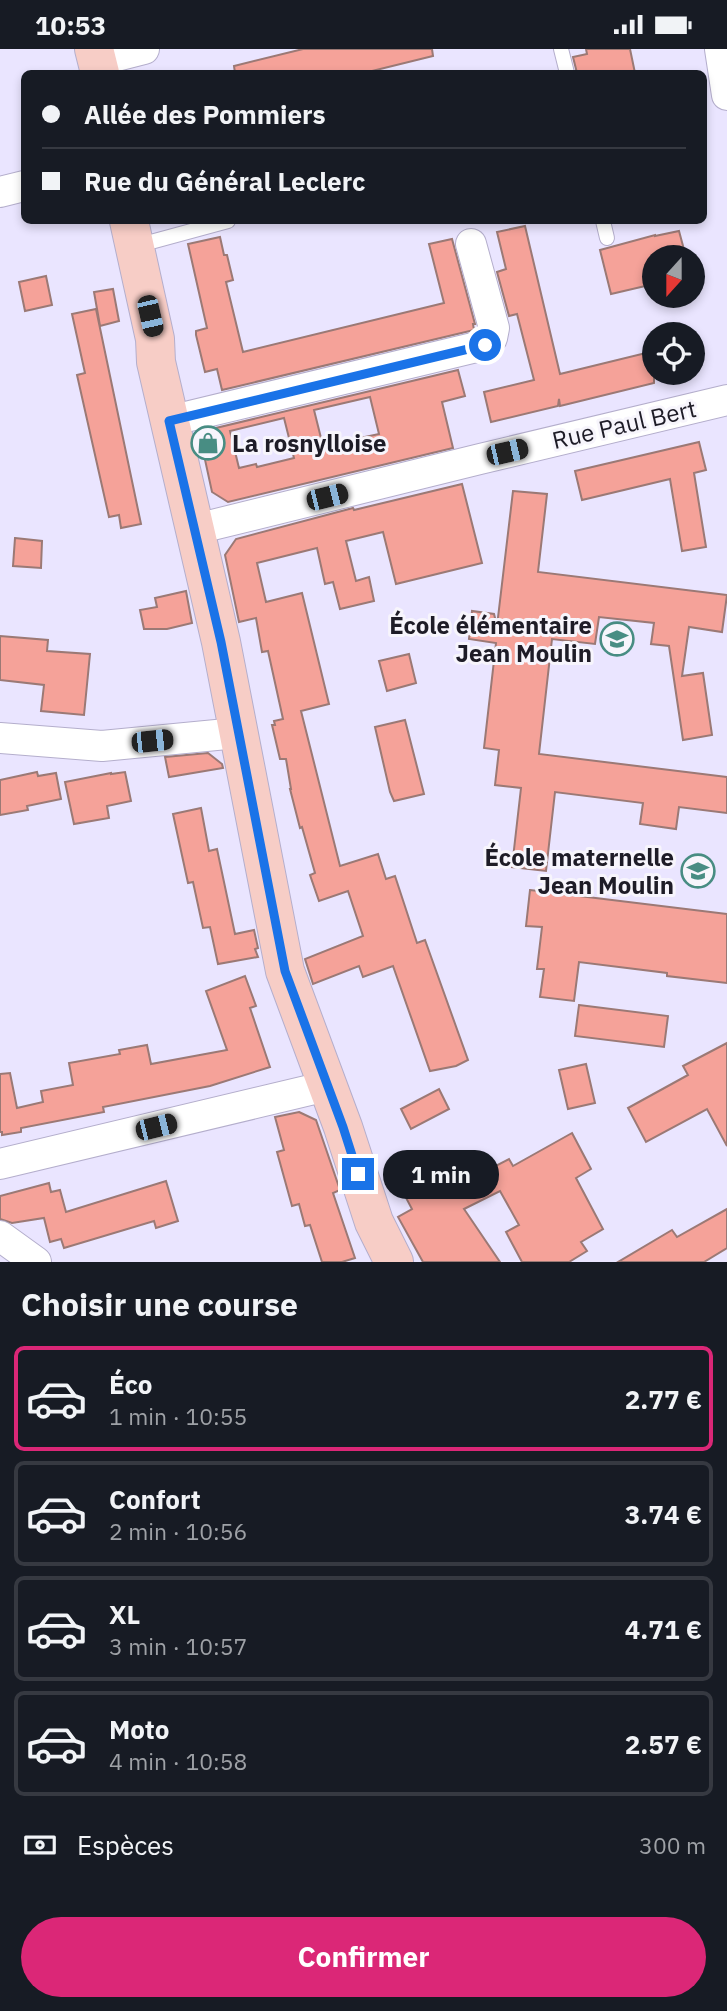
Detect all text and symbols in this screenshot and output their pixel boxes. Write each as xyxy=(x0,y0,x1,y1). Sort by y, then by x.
text: 10:53 xyxy=(35,8,106,42)
text: Allée des Pommiers xyxy=(84,97,326,131)
text: Rue du Général Leclerc xyxy=(84,164,365,198)
north arrow xyxy=(642,245,705,308)
map controls xyxy=(642,245,705,385)
car xyxy=(136,293,165,339)
button: locate xyxy=(642,322,705,385)
route start xyxy=(469,329,501,361)
street label: Rue Paul Bert xyxy=(549,392,699,456)
shop icon: La rosnylloise xyxy=(189,424,227,462)
place label: La rosnylloise xyxy=(232,427,387,459)
car xyxy=(485,437,530,467)
car xyxy=(305,482,350,512)
place label: École élémentaire Jean Moulin xyxy=(389,609,592,669)
school or university icon: École élémentaire Jean Moulin xyxy=(598,620,636,658)
car xyxy=(131,728,174,754)
place label: École maternelle Jean Moulin xyxy=(485,841,674,901)
school or university icon: École maternelle Jean Moulin xyxy=(679,852,717,890)
car xyxy=(134,1112,179,1142)
callout: 1 min xyxy=(382,1149,498,1199)
route end xyxy=(342,1158,374,1190)
text: 1 min xyxy=(411,1159,471,1189)
text: Choisir une course xyxy=(21,1283,298,1325)
icon: car xyxy=(25,1367,88,1430)
text: Éco xyxy=(109,1367,153,1401)
text: 2.77 € xyxy=(625,1382,702,1416)
text: 1 min · 10:55 xyxy=(109,1401,247,1431)
icon: car xyxy=(25,1482,88,1545)
text: Confort xyxy=(109,1482,201,1516)
text: 3.74 € xyxy=(625,1497,702,1531)
text: 2 min · 10:56 xyxy=(109,1516,247,1546)
icon: car xyxy=(25,1597,88,1660)
text: XL xyxy=(109,1597,140,1631)
text: 4.71 € xyxy=(625,1612,702,1646)
text: 3 min · 10:57 xyxy=(109,1631,247,1661)
icon: car xyxy=(25,1712,88,1775)
text: Moto xyxy=(109,1712,169,1746)
text: 2.57 € xyxy=(625,1727,702,1761)
text: 4 min · 10:58 xyxy=(109,1746,247,1776)
icon: cash xyxy=(21,1826,59,1864)
text: Espèces xyxy=(77,1828,174,1862)
text: 300 m xyxy=(639,1830,706,1860)
button: Confirmer xyxy=(21,1917,706,1997)

